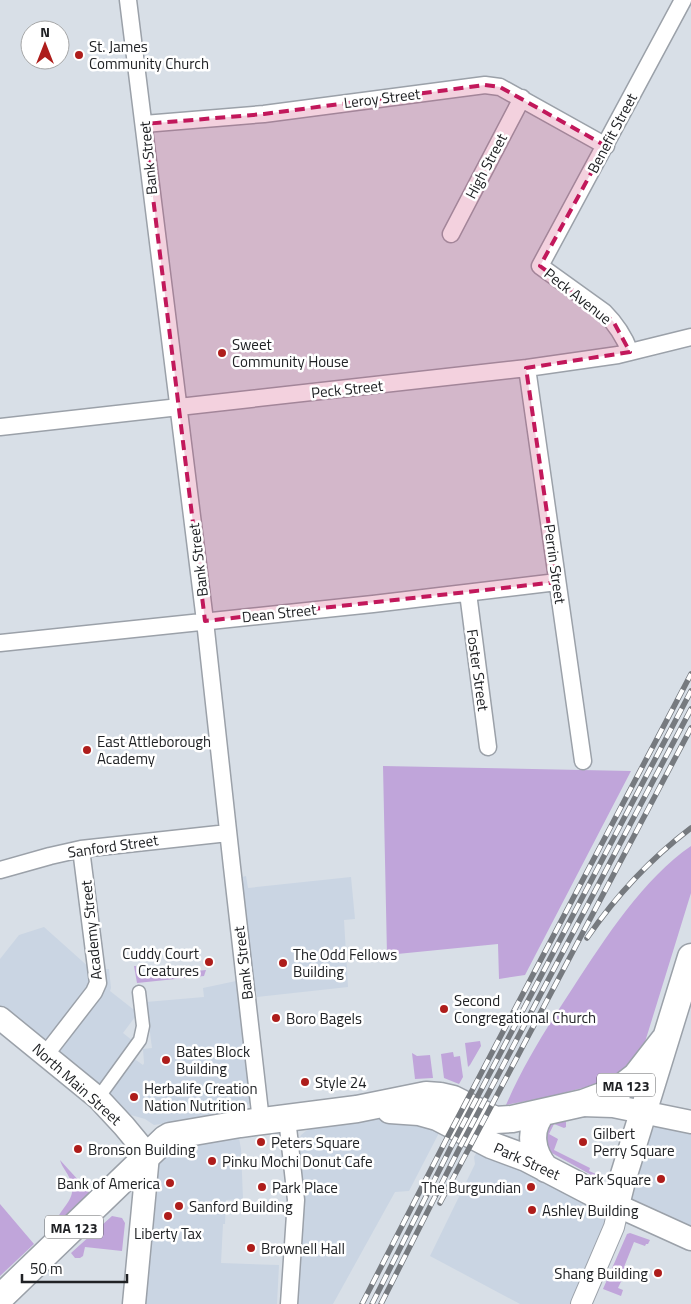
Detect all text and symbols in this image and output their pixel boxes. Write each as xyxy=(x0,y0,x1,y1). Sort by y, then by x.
north arrow xyxy=(20,20,70,70)
text: N xyxy=(40,21,50,42)
place label: St. James Community Church xyxy=(89,35,209,75)
marker: St. James Community Church xyxy=(73,49,85,61)
street label: Leroy Street xyxy=(343,82,422,114)
street label: Benefit Street xyxy=(581,88,643,177)
street label: Bank Street xyxy=(133,119,163,196)
street label: High Street xyxy=(459,129,513,203)
street label: Peck Avenue xyxy=(539,262,617,330)
place label: Sweet Community House xyxy=(232,333,349,373)
marker: Sweet Community House xyxy=(216,347,228,359)
street label: Peck Street xyxy=(310,374,385,404)
street label: Bank Street xyxy=(182,521,214,598)
street label: Perrin Street xyxy=(538,523,572,606)
street label: Dean Street xyxy=(241,598,318,628)
street label: Foster Street xyxy=(461,628,495,713)
place label: East Attleborough Academy xyxy=(97,730,211,770)
marker: East Attleborough Academy xyxy=(81,744,93,756)
street label: Sanford Street xyxy=(66,828,161,864)
street label: Academy Street xyxy=(74,878,108,981)
street label: Bank Street xyxy=(227,924,259,1001)
place label: Cuddy Court Creatures xyxy=(122,942,200,982)
place label: The Odd Fellows Building xyxy=(293,943,397,983)
marker: Cuddy Court Creatures xyxy=(203,956,215,968)
marker: The Odd Fellows Building xyxy=(277,957,289,969)
place label: Second Congregational Church xyxy=(454,989,596,1029)
marker: Second Congregational Church xyxy=(438,1003,450,1015)
place label: Boro Bagels xyxy=(286,1007,362,1030)
marker: Boro Bagels xyxy=(270,1012,282,1024)
street label: North Main Street xyxy=(27,1038,127,1131)
place label: Bates Block Building xyxy=(176,1040,250,1080)
marker: Bates Block Building xyxy=(160,1054,172,1066)
place label: Style 24 xyxy=(315,1071,367,1094)
road number: MA 123 xyxy=(597,1074,655,1096)
marker: Style 24 xyxy=(299,1076,311,1088)
place label: Herbalife Creation Nation Nutrition xyxy=(144,1077,257,1117)
marker: Herbalife Creation Nation Nutrition xyxy=(128,1091,140,1103)
place label: Gilbert Perry Square xyxy=(593,1122,674,1162)
place label: Peters Square xyxy=(271,1131,360,1154)
marker: Peters Square xyxy=(255,1136,267,1148)
street label: Park Street xyxy=(490,1136,565,1186)
marker: Gilbert Perry Square xyxy=(577,1136,589,1148)
place label: Bronson Building xyxy=(88,1138,196,1161)
marker: Bronson Building xyxy=(72,1143,84,1155)
place label: Pinku Mochi Donut Cafe xyxy=(222,1150,373,1173)
marker: Pinku Mochi Donut Cafe xyxy=(206,1155,218,1167)
place label: Park Square xyxy=(575,1168,651,1191)
place label: Bank of America xyxy=(57,1172,160,1195)
marker: Park Square xyxy=(655,1173,667,1185)
place label: Park Place xyxy=(272,1176,338,1199)
place label: The Burgundian xyxy=(421,1176,521,1199)
marker: Bank of America xyxy=(164,1177,176,1189)
marker: Park Place xyxy=(256,1181,268,1193)
marker: The Burgundian xyxy=(525,1181,537,1193)
place label: Sanford Building xyxy=(189,1195,293,1218)
place label: Ashley Building xyxy=(542,1199,639,1222)
marker: Sanford Building xyxy=(173,1200,185,1212)
marker: Ashley Building xyxy=(526,1204,538,1216)
marker: Liberty Tax xyxy=(162,1210,174,1222)
road number: MA 123 xyxy=(45,1216,103,1238)
place label: Liberty Tax xyxy=(134,1222,202,1245)
place label: Brownell Hall xyxy=(261,1237,345,1260)
marker: Brownell Hall xyxy=(245,1242,257,1254)
scale bar xyxy=(22,1252,128,1284)
text: 50 m xyxy=(30,1257,63,1280)
place label: Shang Building xyxy=(554,1262,648,1285)
marker: Shang Building xyxy=(652,1267,664,1279)

